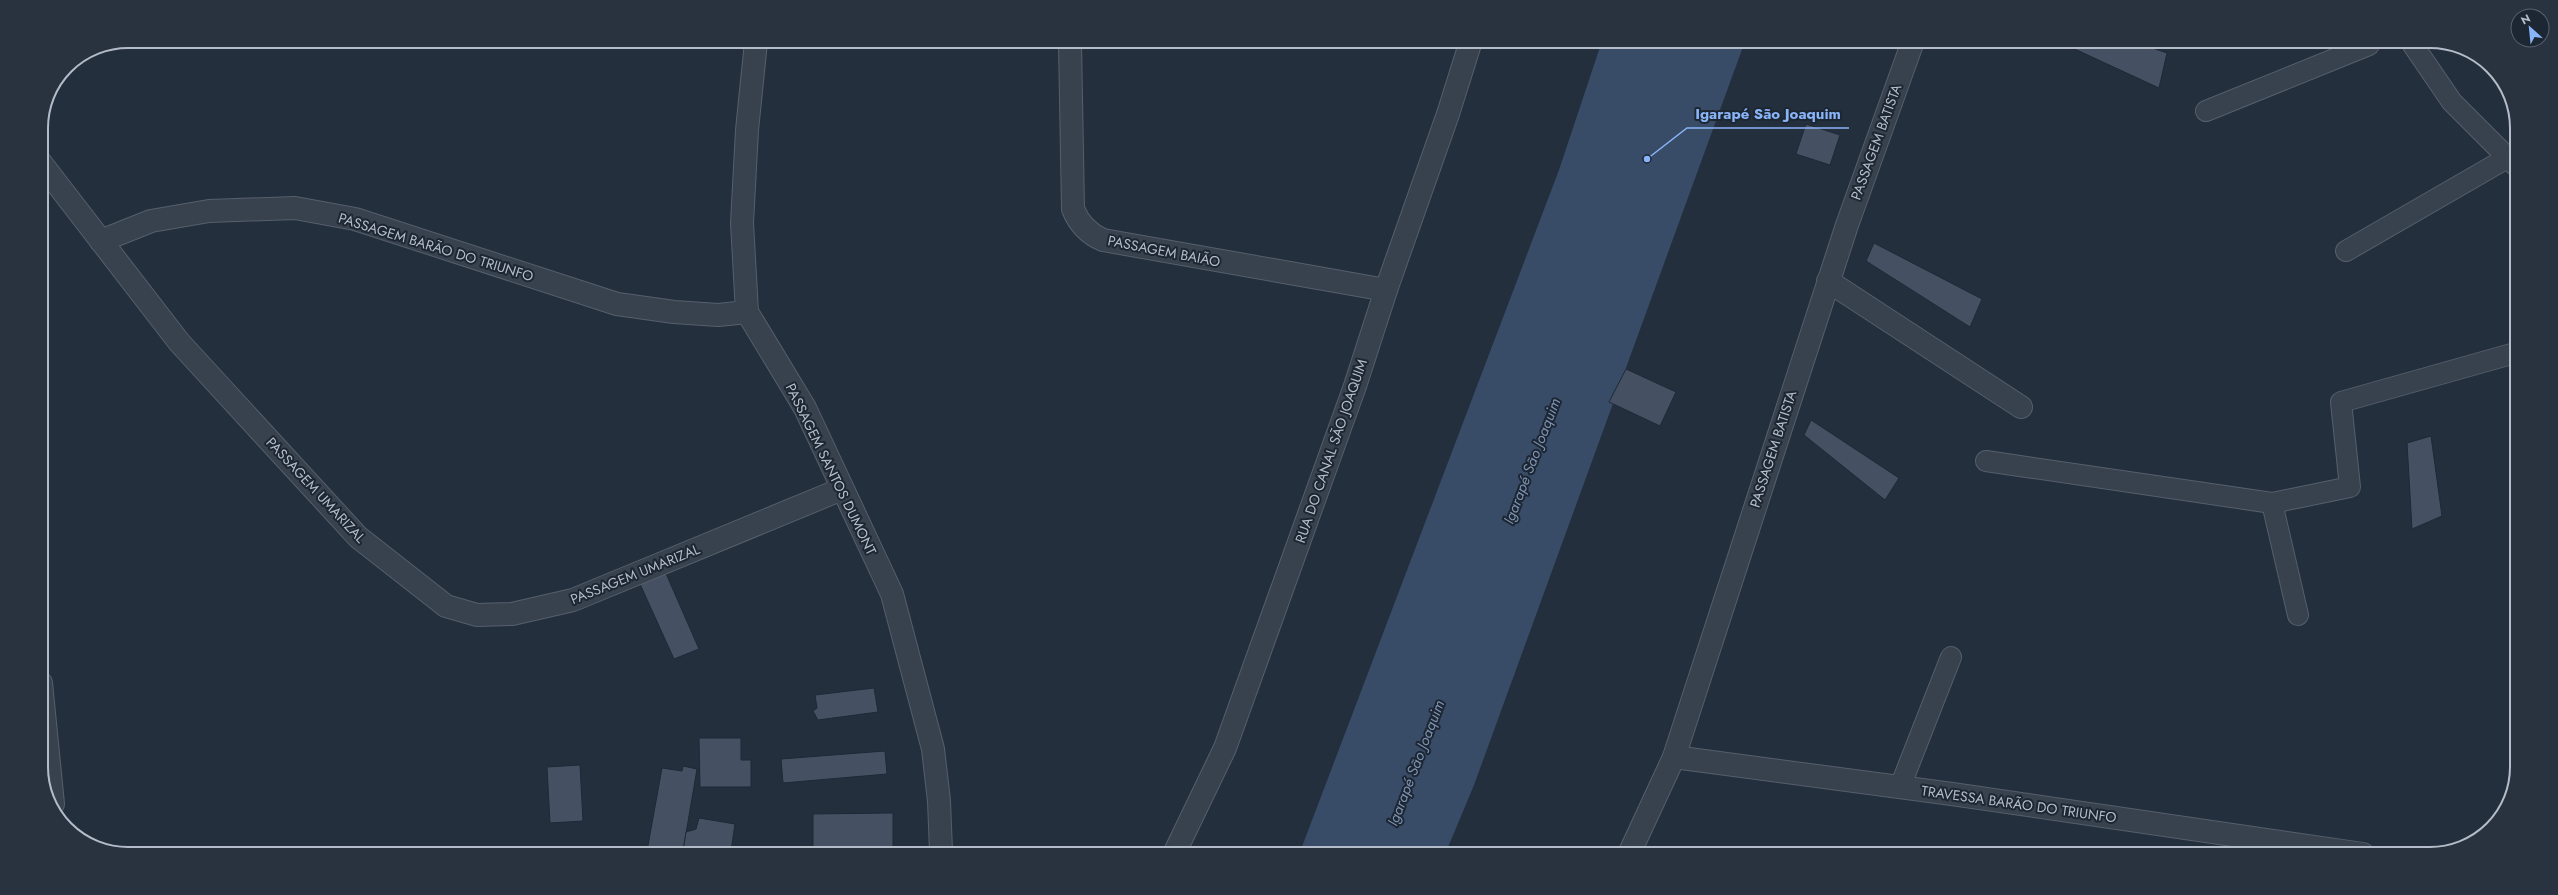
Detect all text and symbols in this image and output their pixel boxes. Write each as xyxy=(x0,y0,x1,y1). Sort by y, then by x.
north arrow xyxy=(2510,8,2550,48)
text: N xyxy=(2518,10,2533,28)
street label: PASSAGEM BATISTA xyxy=(1846,81,1907,203)
callout: Igarapé São Joaquim xyxy=(1687,101,1849,128)
text: Igarapé São Joaquim xyxy=(1695,103,1841,125)
street label: PASSAGEM BARÃO DO TRIUNFO xyxy=(336,208,536,286)
street label: PASSAGEM BAIÃO xyxy=(1106,230,1222,272)
street label: RUA DO CANAL SÃO JOAQUIM xyxy=(1290,356,1372,546)
street label: PASSAGEM SANTOS DUMONT xyxy=(781,380,882,559)
street label: PASSAGEM BATISTA xyxy=(1745,387,1802,510)
water label: Igarapé São Joaquim xyxy=(1498,395,1566,527)
street label: PASSAGEM UMARIZAL xyxy=(262,433,371,548)
street label: PASSAGEM UMARIZAL xyxy=(567,539,703,609)
water label: Igarapé São Joaquim xyxy=(1382,697,1450,829)
street label: TRAVESSA BARÃO DO TRIUNFO xyxy=(1920,780,2118,828)

